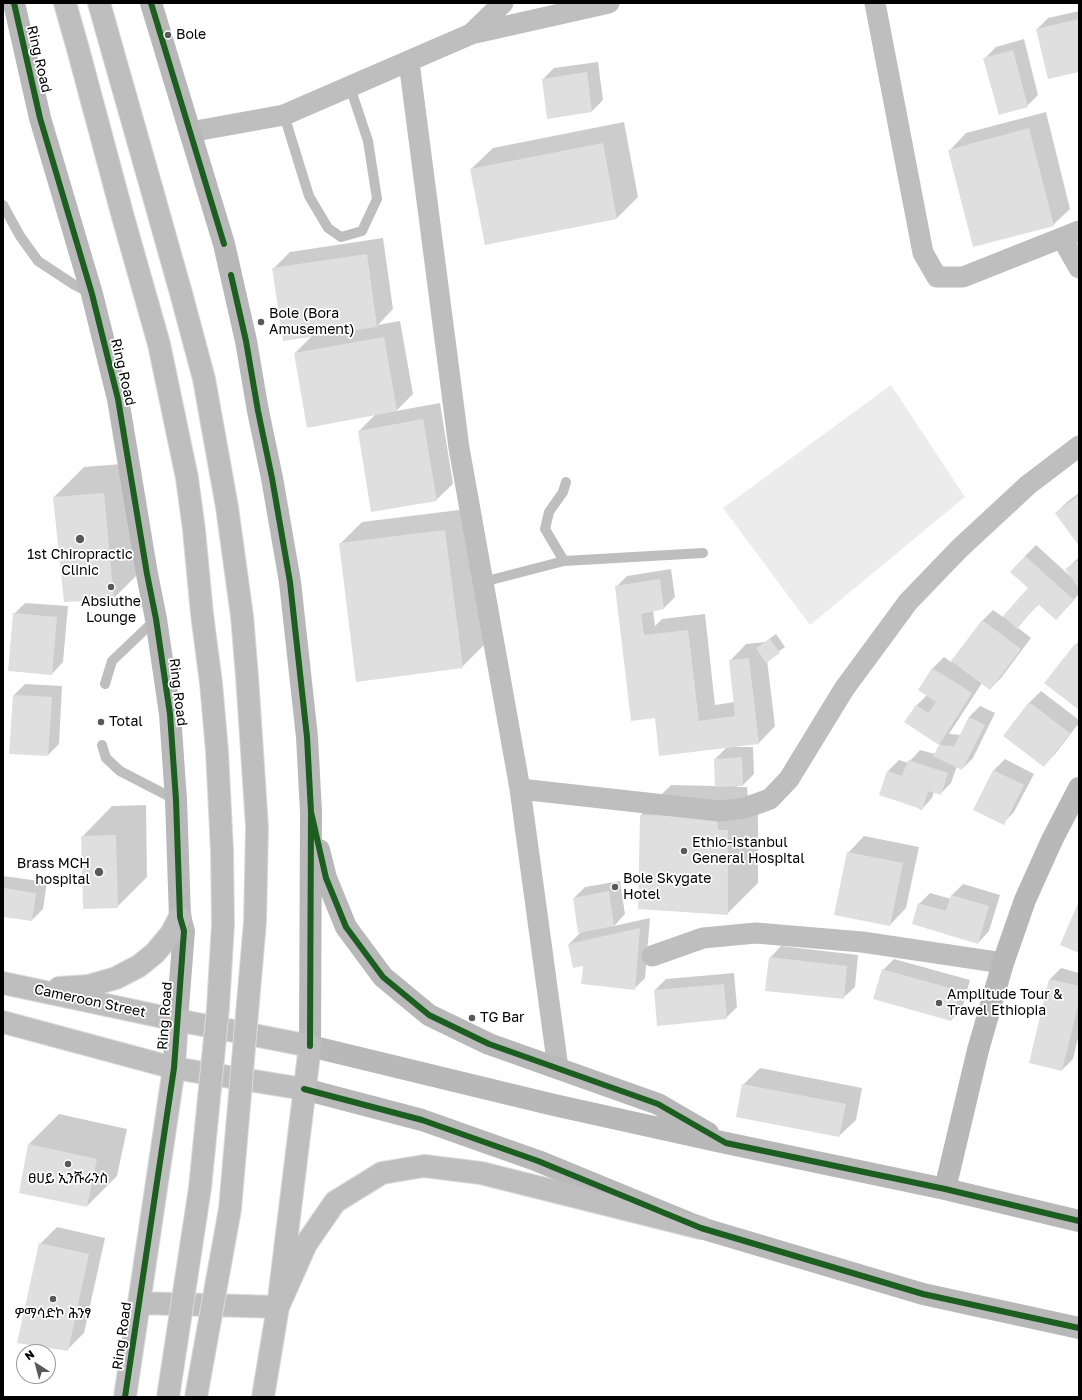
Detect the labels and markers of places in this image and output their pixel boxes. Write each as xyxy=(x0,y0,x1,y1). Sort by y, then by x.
place label: Bole xyxy=(176,27,206,43)
marker: Bole xyxy=(163,30,173,40)
place label: Bole (Bora Amusement) xyxy=(269,306,355,338)
marker: Bole (Bora Amusement) xyxy=(256,317,266,327)
marker: 1st Chiropractic Clinic xyxy=(74,533,86,545)
place label: 1st Chiropractic Clinic xyxy=(27,547,133,580)
marker: Absiuthe Lounge xyxy=(106,582,116,592)
place label: Absiuthe Lounge xyxy=(81,594,141,626)
place label: Total xyxy=(109,714,143,730)
marker: Total xyxy=(96,717,106,727)
place label: Ethio-Istanbul General Hospital xyxy=(692,835,805,868)
marker: Ethio-Istanbul General Hospital xyxy=(679,846,689,856)
place label: Brass MCH hospital xyxy=(17,856,90,888)
marker: Brass MCH hospital xyxy=(93,866,105,878)
place label: Bole Skygate Hotel xyxy=(623,871,711,904)
marker: Bole Skygate Hotel xyxy=(610,882,620,892)
place label: Amplitude Tour & Travel Ethiopia xyxy=(947,987,1063,1020)
marker: Amplitude Tour & Travel Ethiopia xyxy=(934,998,944,1008)
place label: TG Bar xyxy=(480,1010,525,1026)
marker: TG Bar xyxy=(467,1013,477,1023)
marker: ፀሀይ ኢንሹራንስ xyxy=(63,1159,73,1169)
place label: ፀሀይ ኢንሹራንስ xyxy=(28,1171,108,1187)
marker: ዎማሳድኮ ሕንፃ xyxy=(48,1294,58,1304)
place label: ዎማሳድኮ ሕንፃ xyxy=(15,1306,91,1322)

